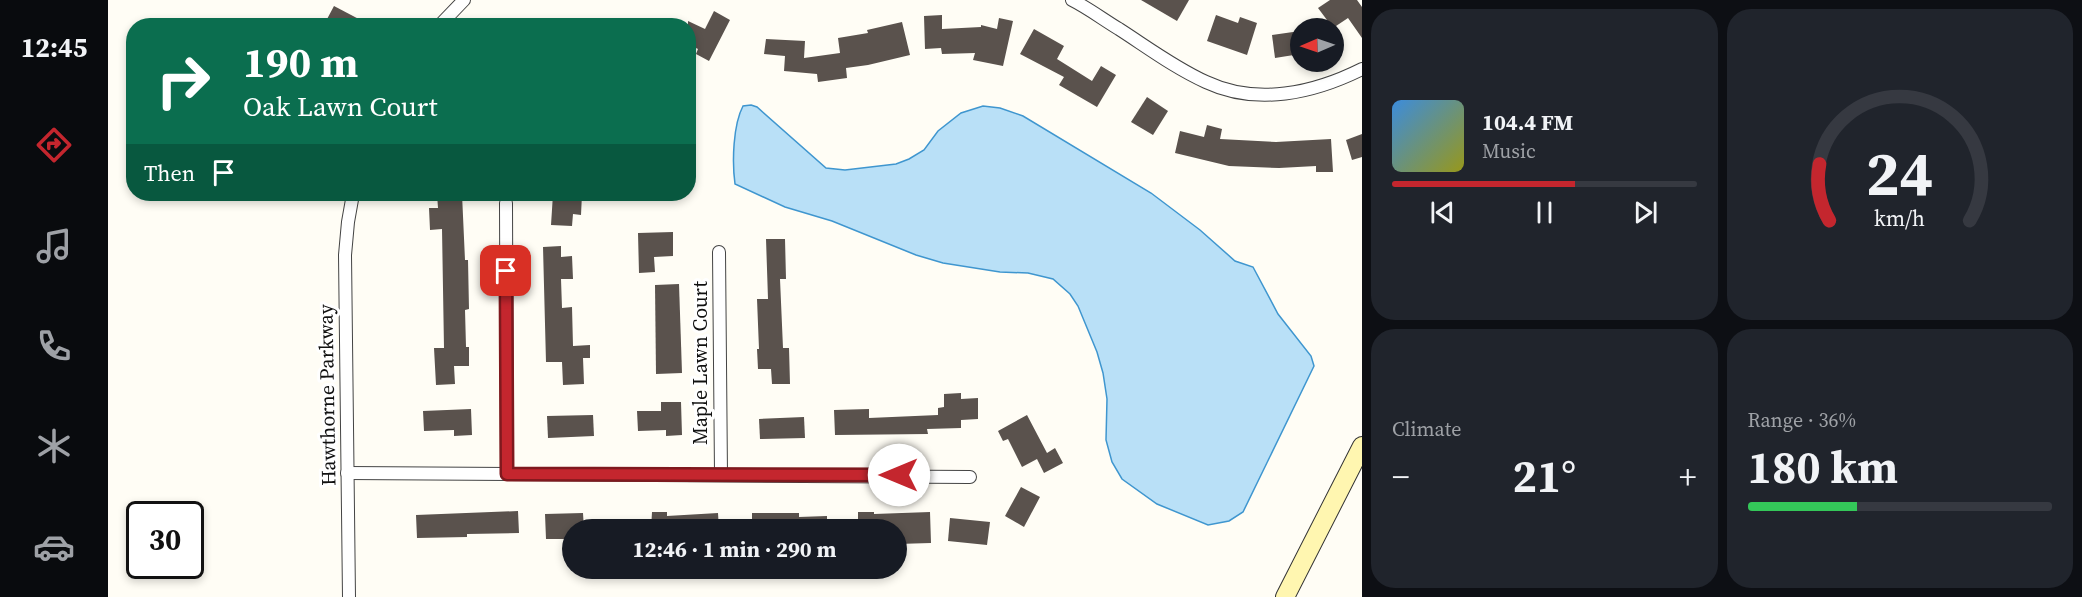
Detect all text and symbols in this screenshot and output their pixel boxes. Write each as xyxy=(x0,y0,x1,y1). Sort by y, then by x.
north arrow xyxy=(1290,18,1344,72)
map controls xyxy=(1290,18,1344,72)
text: 12:45 xyxy=(21,29,87,66)
text: 190 m xyxy=(243,33,358,91)
icon: right xyxy=(144,42,222,120)
text: Oak Lawn Court xyxy=(243,88,438,125)
text: 104.4 FM xyxy=(1482,107,1573,137)
icon: directions xyxy=(33,124,75,166)
text: 24 xyxy=(1866,131,1934,217)
text: Music xyxy=(1482,137,1536,165)
icon: arrive xyxy=(207,156,240,189)
text: Then xyxy=(144,158,195,188)
icon: previous xyxy=(1426,196,1459,229)
icon: pause xyxy=(1528,196,1561,229)
icon: next xyxy=(1629,196,1662,229)
text: km/h xyxy=(1874,205,1925,234)
icon: music xyxy=(33,225,75,267)
pin xyxy=(480,245,531,296)
icon: arrive xyxy=(489,254,522,287)
street label: Maple Lawn Court xyxy=(686,281,714,445)
street label: Hawthorne Parkway xyxy=(311,303,343,486)
icon: phone xyxy=(33,325,75,367)
text: Range · 36% xyxy=(1748,406,1856,434)
text: Climate xyxy=(1392,415,1461,443)
icon: climate xyxy=(33,425,75,467)
text: 180 km xyxy=(1748,436,1898,498)
position arrow xyxy=(867,443,931,507)
text: 21° xyxy=(1512,445,1576,507)
text: − xyxy=(1392,454,1410,499)
text: + xyxy=(1679,454,1696,499)
speed limit sign: 30 xyxy=(126,501,204,579)
icon: car xyxy=(33,526,75,568)
text: 12:46 · 1 min · 290 m xyxy=(633,534,836,564)

